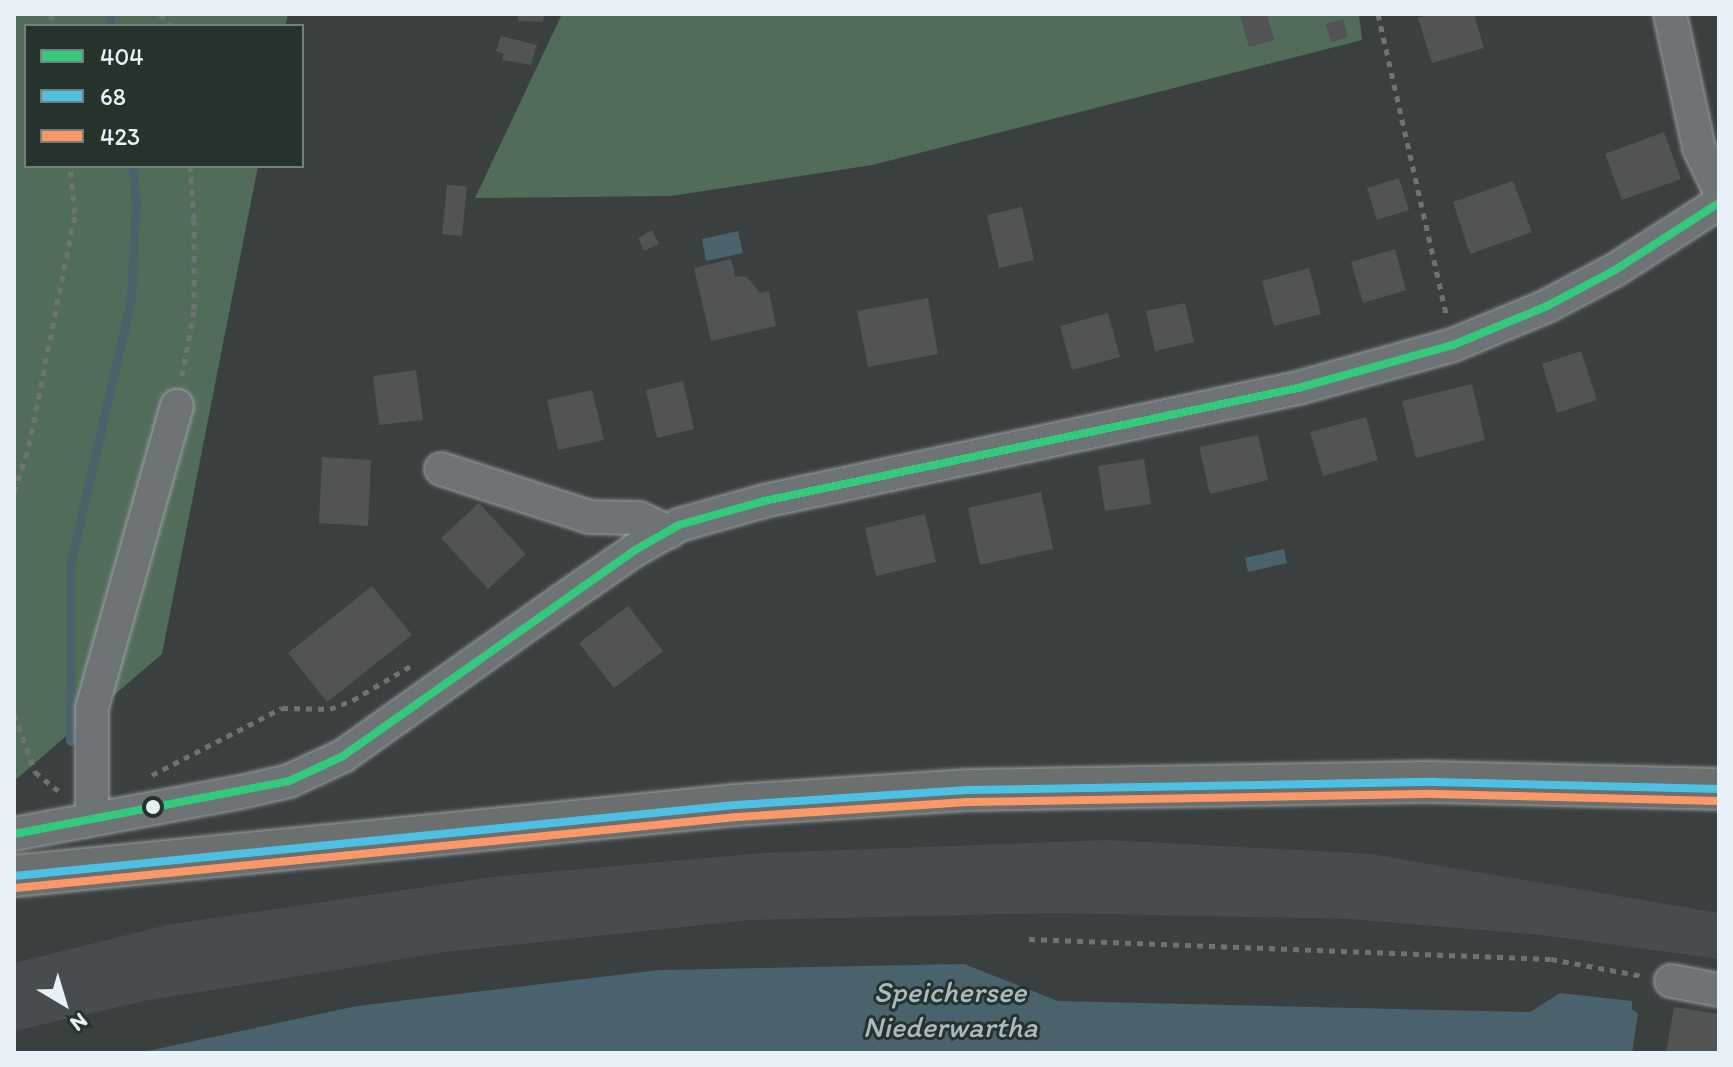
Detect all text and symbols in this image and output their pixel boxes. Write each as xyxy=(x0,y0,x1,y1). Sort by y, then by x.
legend xyxy=(24,24,304,168)
text: 404 xyxy=(100,42,144,71)
text: 68 xyxy=(100,82,126,111)
text: 423 xyxy=(100,122,140,151)
unlabelled marker xyxy=(145,799,161,815)
north arrow xyxy=(24,963,104,1043)
water label: Speichersee Niederwartha xyxy=(863,974,1037,1044)
text: N xyxy=(65,1007,93,1038)

